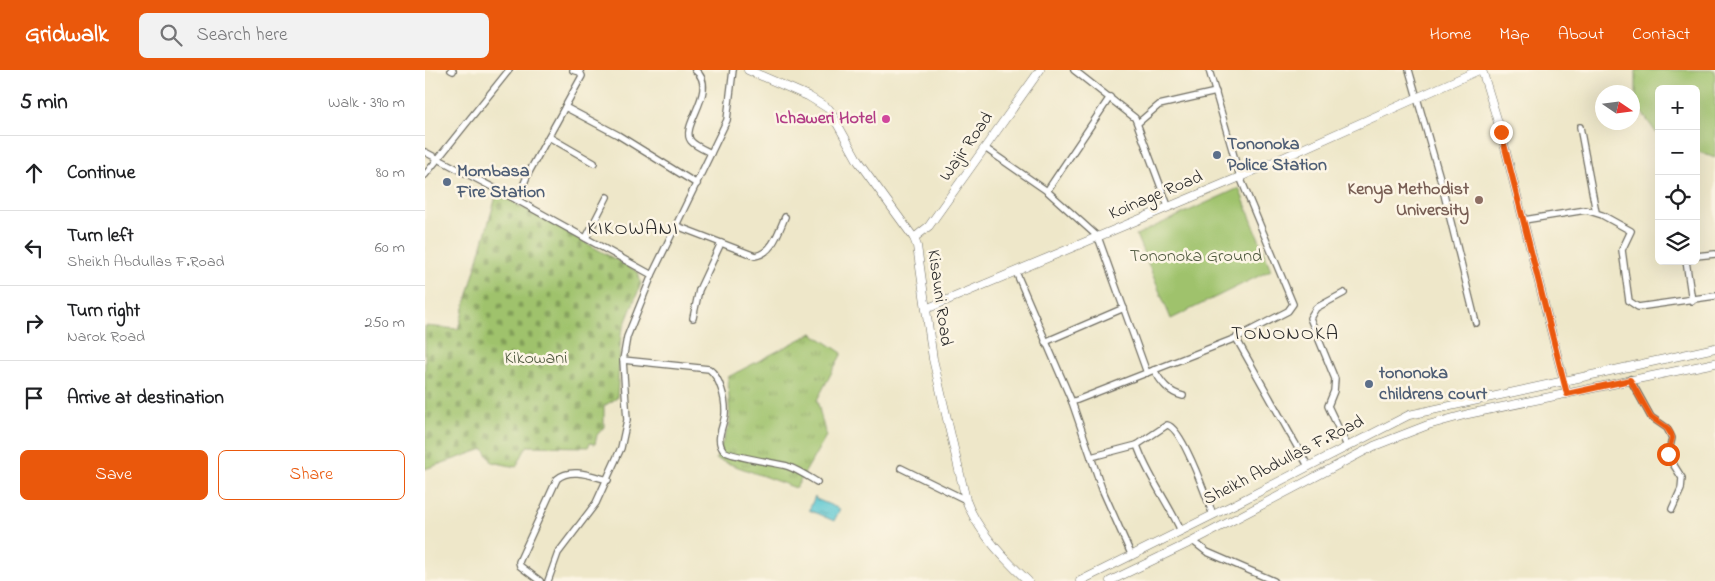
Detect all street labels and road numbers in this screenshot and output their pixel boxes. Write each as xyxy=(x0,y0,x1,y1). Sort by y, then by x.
street label: Wajir Road xyxy=(933,107,1001,187)
street label: Koinage Road xyxy=(1105,165,1207,228)
street label: Kisauni Road xyxy=(919,248,959,348)
street label: Sheikh Abdullas F.Road xyxy=(1199,409,1369,513)

